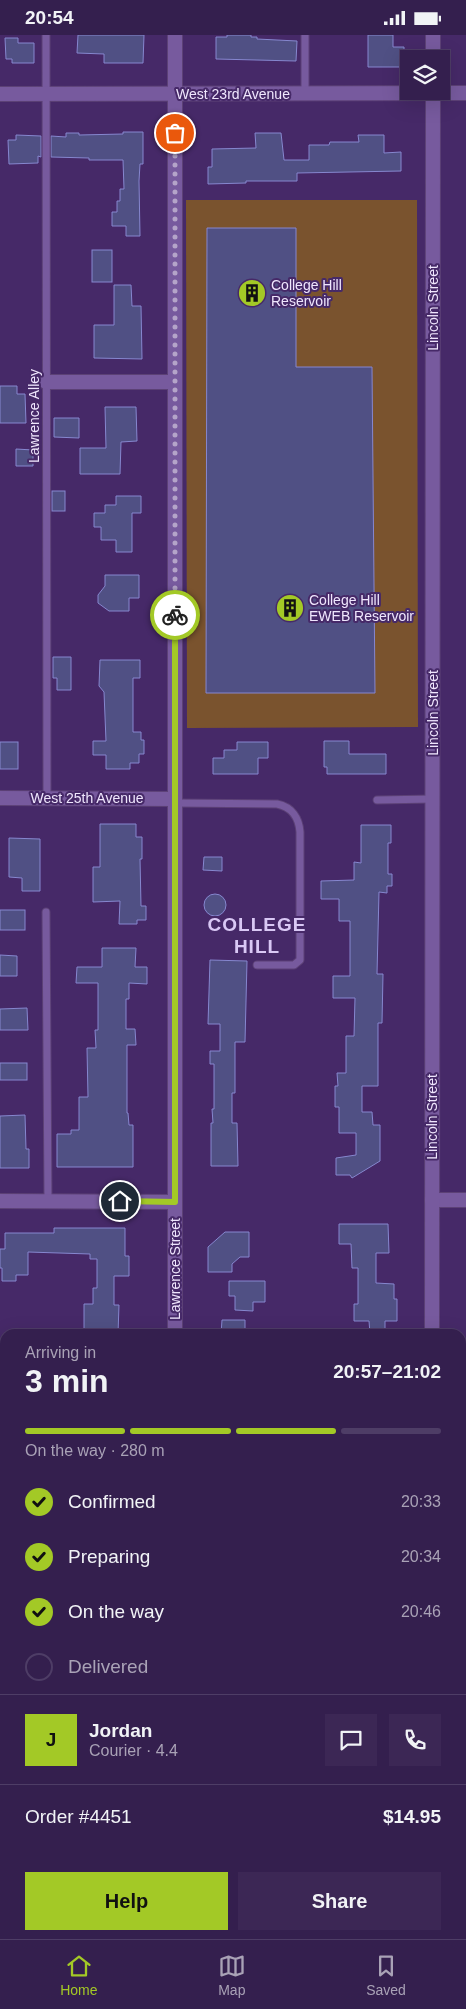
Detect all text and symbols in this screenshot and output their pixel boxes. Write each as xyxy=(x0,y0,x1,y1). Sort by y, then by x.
text: 20:54 xyxy=(25,7,74,28)
map controls xyxy=(400,50,450,100)
button: layers xyxy=(400,50,450,100)
street label: West 23rd Avenue xyxy=(176,86,290,102)
pin xyxy=(154,112,196,154)
icon: bag xyxy=(161,119,189,147)
street label: Lincoln Street xyxy=(425,265,441,351)
place label: College Hill Reservoir xyxy=(271,277,342,309)
building icon: College Hill Reservoir xyxy=(237,278,267,308)
street label: Lawrence Alley xyxy=(26,369,42,463)
courier xyxy=(150,590,200,640)
place label: College Hill EWEB Reservoir xyxy=(309,592,414,624)
building icon: College Hill EWEB Reservoir xyxy=(275,593,305,623)
icon: bike xyxy=(161,601,189,629)
street label: Lincoln Street xyxy=(425,670,441,756)
street label: West 25th Avenue xyxy=(30,790,144,806)
district label: COLLEGE HILL xyxy=(208,914,306,957)
street label: Lincoln Street xyxy=(424,1074,440,1160)
pin xyxy=(99,1180,141,1222)
icon: home xyxy=(106,1187,134,1215)
street label: Lawrence Street xyxy=(167,1218,183,1320)
text: Arriving in xyxy=(25,1344,96,1361)
text: 20:57–21:02 xyxy=(333,1361,441,1382)
text: 3 min xyxy=(25,1363,109,1399)
text: On the way · 280 m xyxy=(25,1442,165,1459)
icon: check xyxy=(25,1488,53,1516)
text: Confirmed xyxy=(68,1491,156,1512)
text: 20:33 xyxy=(401,1493,441,1510)
icon: check xyxy=(25,1543,53,1571)
text: Preparing xyxy=(68,1546,150,1567)
text: 20:34 xyxy=(401,1548,441,1565)
icon: check xyxy=(25,1598,53,1626)
text: On the way xyxy=(68,1601,164,1622)
text: 20:46 xyxy=(401,1603,441,1620)
text: Delivered xyxy=(68,1656,148,1677)
button: chat xyxy=(325,1714,377,1766)
button: phone xyxy=(389,1714,441,1766)
text: Jordan xyxy=(89,1720,152,1741)
text: J xyxy=(46,1729,56,1750)
text: Courier · 4.4 xyxy=(89,1742,178,1759)
text: Order #4451 xyxy=(25,1806,132,1827)
text: $14.95 xyxy=(383,1806,441,1827)
button: Help xyxy=(25,1872,228,1930)
button: Share xyxy=(238,1872,441,1930)
tab: Home xyxy=(60,1952,98,1998)
tab: Map xyxy=(218,1952,246,1998)
tab: Saved xyxy=(366,1952,406,1998)

